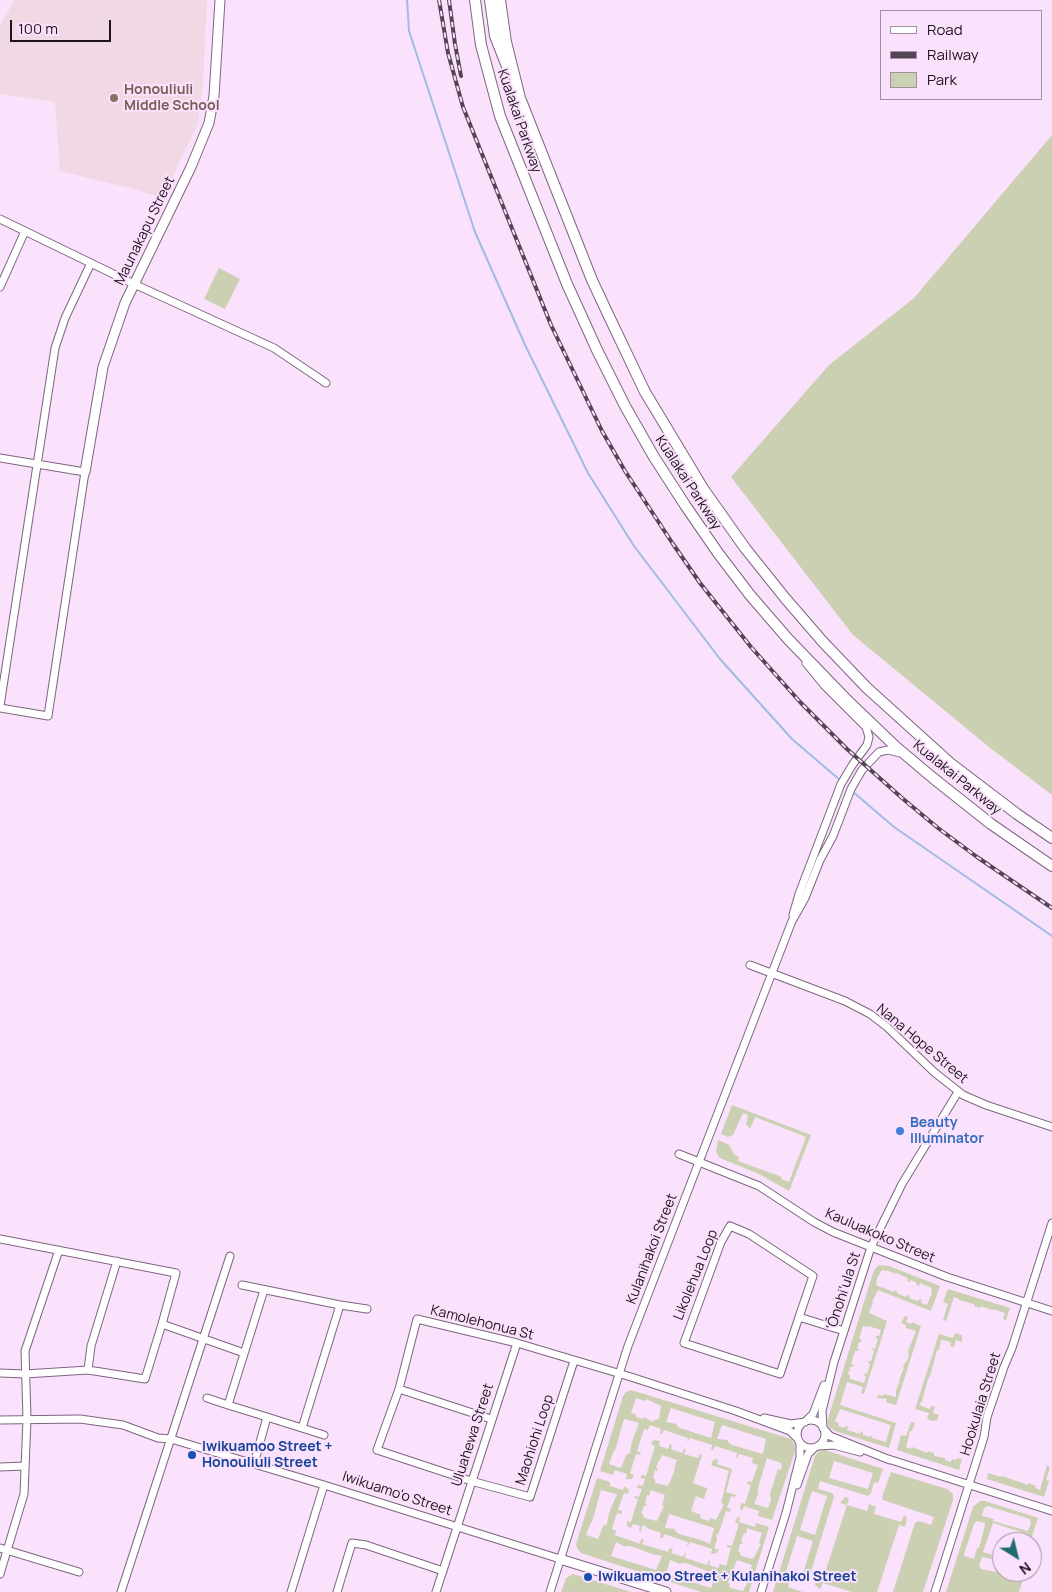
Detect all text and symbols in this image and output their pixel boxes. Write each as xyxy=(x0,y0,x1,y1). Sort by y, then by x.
scale bar xyxy=(12,10,114,42)
legend xyxy=(880,10,1042,100)
text: 100 m xyxy=(18,18,58,39)
text: Road xyxy=(927,19,963,40)
text: Railway xyxy=(927,44,979,65)
street label: Kualakai Parkway xyxy=(493,67,545,175)
text: Park xyxy=(927,69,957,90)
place label: Honouliuli Middle School xyxy=(124,82,220,114)
marker: Honouliuli Middle School xyxy=(108,92,120,104)
street label: Maunakapu Street xyxy=(111,174,179,288)
street label: Kualakai Parkway xyxy=(651,433,725,533)
street label: Kualakai Parkway xyxy=(909,737,1005,819)
street label: Nana Hope Street xyxy=(873,1001,971,1087)
place label: Beauty Illuminator xyxy=(910,1115,984,1148)
marker: Beauty Illuminator xyxy=(894,1125,906,1137)
street label: Kulanihakoi Street xyxy=(623,1191,681,1307)
street label: Kauluakoko Street xyxy=(822,1205,938,1267)
street label: Likolehua Loop xyxy=(670,1227,722,1323)
street label: ‘Ōnohi‘ula St xyxy=(824,1250,864,1332)
street label: Kamolehonua St xyxy=(429,1302,535,1344)
street label: Hookulaia Street xyxy=(957,1350,1005,1458)
street label: Uluahewa Street xyxy=(448,1381,498,1489)
street label: Maohiohi Loop xyxy=(512,1393,558,1487)
place label: Iwikuamoo Street + Honouliuli Street xyxy=(202,1439,332,1471)
marker: Iwikuamoo Street + Honouliuli Street xyxy=(186,1449,198,1461)
street label: Iwikuamo'o Street xyxy=(340,1468,454,1520)
north arrow xyxy=(992,1532,1042,1582)
text: N xyxy=(1016,1558,1035,1579)
place label: Iwikuamoo Street + Kulanihakoi Street xyxy=(598,1569,856,1585)
marker: Iwikuamoo Street + Kulanihakoi Street xyxy=(582,1571,594,1583)

